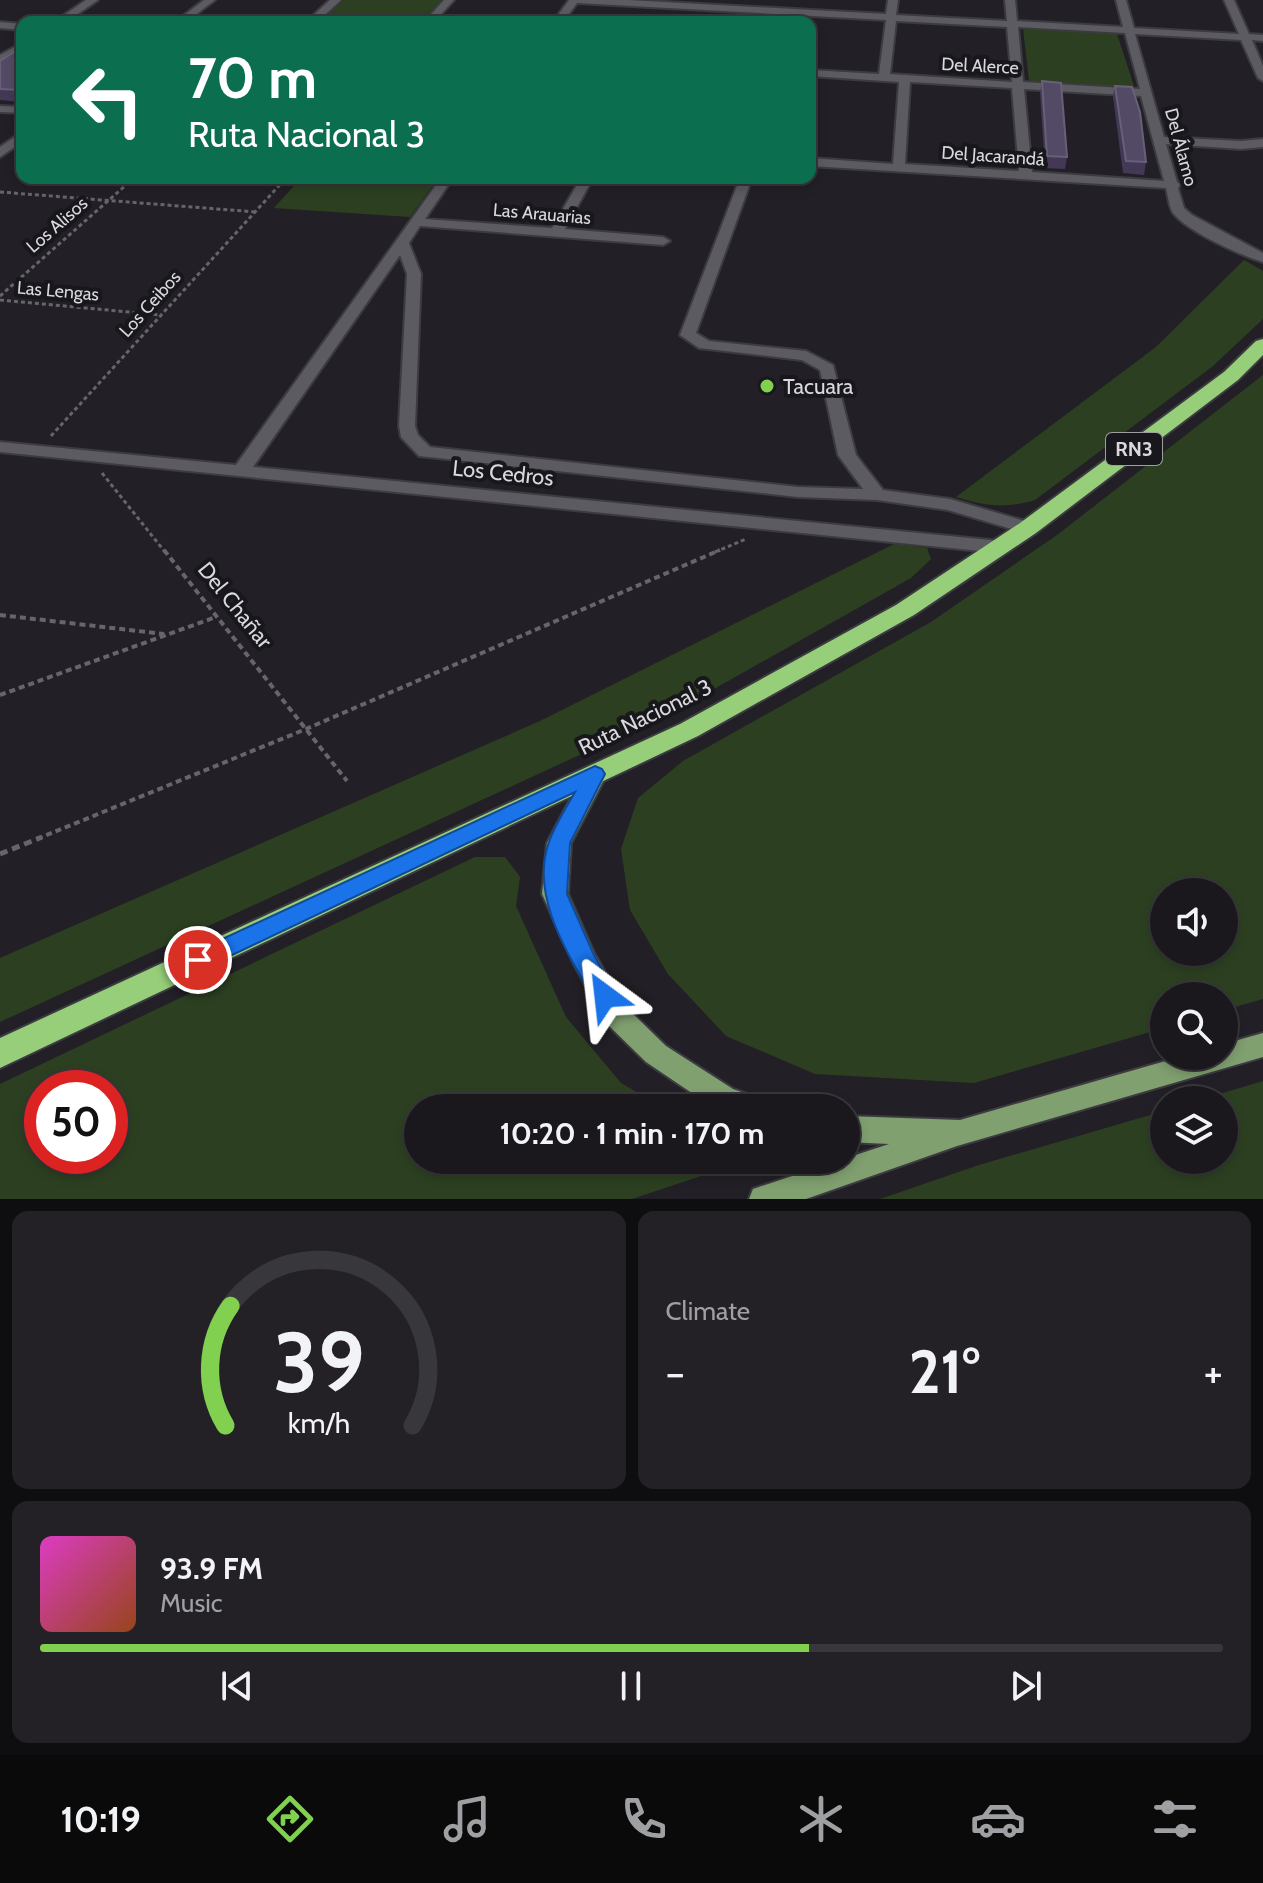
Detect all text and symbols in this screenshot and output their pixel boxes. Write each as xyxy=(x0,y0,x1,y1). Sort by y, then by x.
text: 70 m xyxy=(188,44,317,112)
icon: left xyxy=(56,48,160,152)
street label: Del Alerce xyxy=(941,53,1019,79)
street label: Del Álamo xyxy=(1160,106,1202,189)
text: Ruta Nacional 3 xyxy=(188,112,425,156)
street label: Del Jacarandá xyxy=(941,141,1046,171)
street label: Los Alisos xyxy=(22,192,92,258)
street label: Las Arauarias xyxy=(492,199,592,229)
street label: Los Ceibos xyxy=(115,266,185,342)
street label: Las Lengas xyxy=(16,276,100,306)
place label: Tacuara xyxy=(783,373,854,400)
marker: Tacuara xyxy=(758,377,776,395)
road number: RN3 xyxy=(1106,433,1162,465)
street label: Los Cedros xyxy=(451,454,555,492)
street label: Del Chañar xyxy=(192,556,278,654)
street label: Ruta Nacional 3 xyxy=(574,673,716,761)
map controls xyxy=(1150,878,1238,1174)
button: sound xyxy=(1150,878,1238,966)
pin xyxy=(164,926,232,994)
icon: arrive xyxy=(176,938,220,982)
position arrow xyxy=(563,954,647,1038)
button: search xyxy=(1150,982,1238,1070)
speed limit sign: 50 xyxy=(24,1070,128,1174)
button: layers xyxy=(1150,1086,1238,1174)
text: 10:20 · 1 min · 170 m xyxy=(500,1115,764,1152)
text: Climate xyxy=(666,1295,750,1327)
text: 39 xyxy=(273,1312,365,1413)
text: 21° xyxy=(909,1335,980,1408)
text: − xyxy=(666,1346,685,1399)
text: + xyxy=(1204,1346,1223,1399)
text: km/h xyxy=(287,1405,350,1440)
text: 93.9 FM xyxy=(160,1550,263,1587)
text: Music xyxy=(160,1587,223,1619)
icon: previous xyxy=(215,1664,259,1708)
icon: pause xyxy=(609,1664,653,1708)
icon: next xyxy=(1004,1664,1048,1708)
icon: directions xyxy=(262,1791,318,1847)
icon: music xyxy=(439,1791,495,1847)
icon: phone xyxy=(616,1791,672,1847)
icon: climate xyxy=(793,1791,849,1847)
icon: car xyxy=(970,1791,1026,1847)
icon: filters xyxy=(1147,1791,1203,1847)
text: 10:19 xyxy=(60,1797,141,1841)

